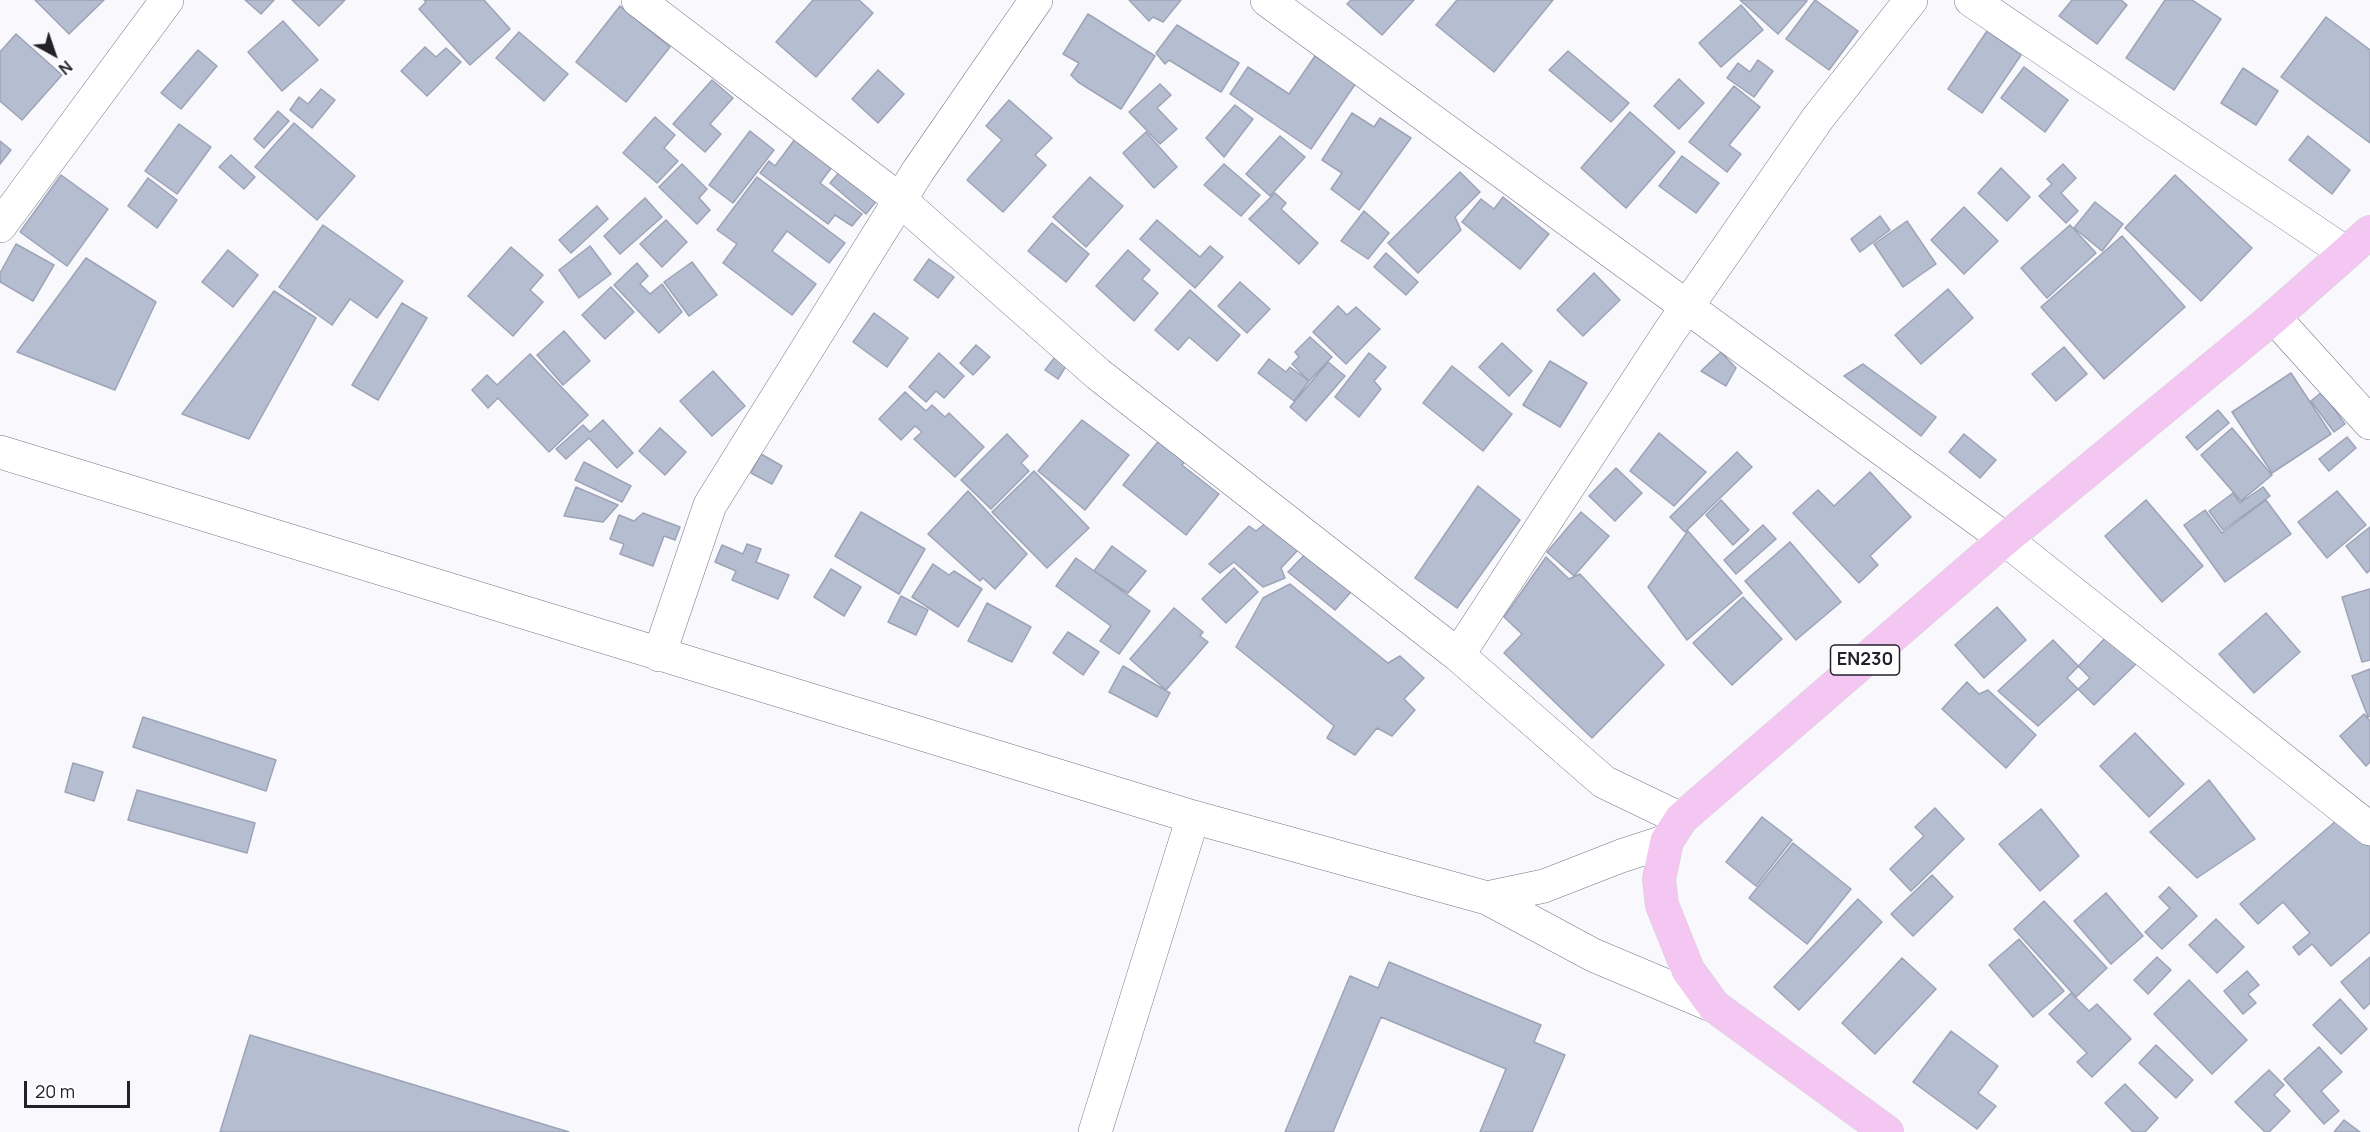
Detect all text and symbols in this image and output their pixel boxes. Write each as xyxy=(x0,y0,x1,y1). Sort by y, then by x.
north arrow xyxy=(24,24,84,84)
text: N xyxy=(54,56,77,80)
road number: EN230 xyxy=(1830,645,1900,675)
scale bar xyxy=(27,1069,134,1107)
text: 20 m xyxy=(35,1079,75,1103)

